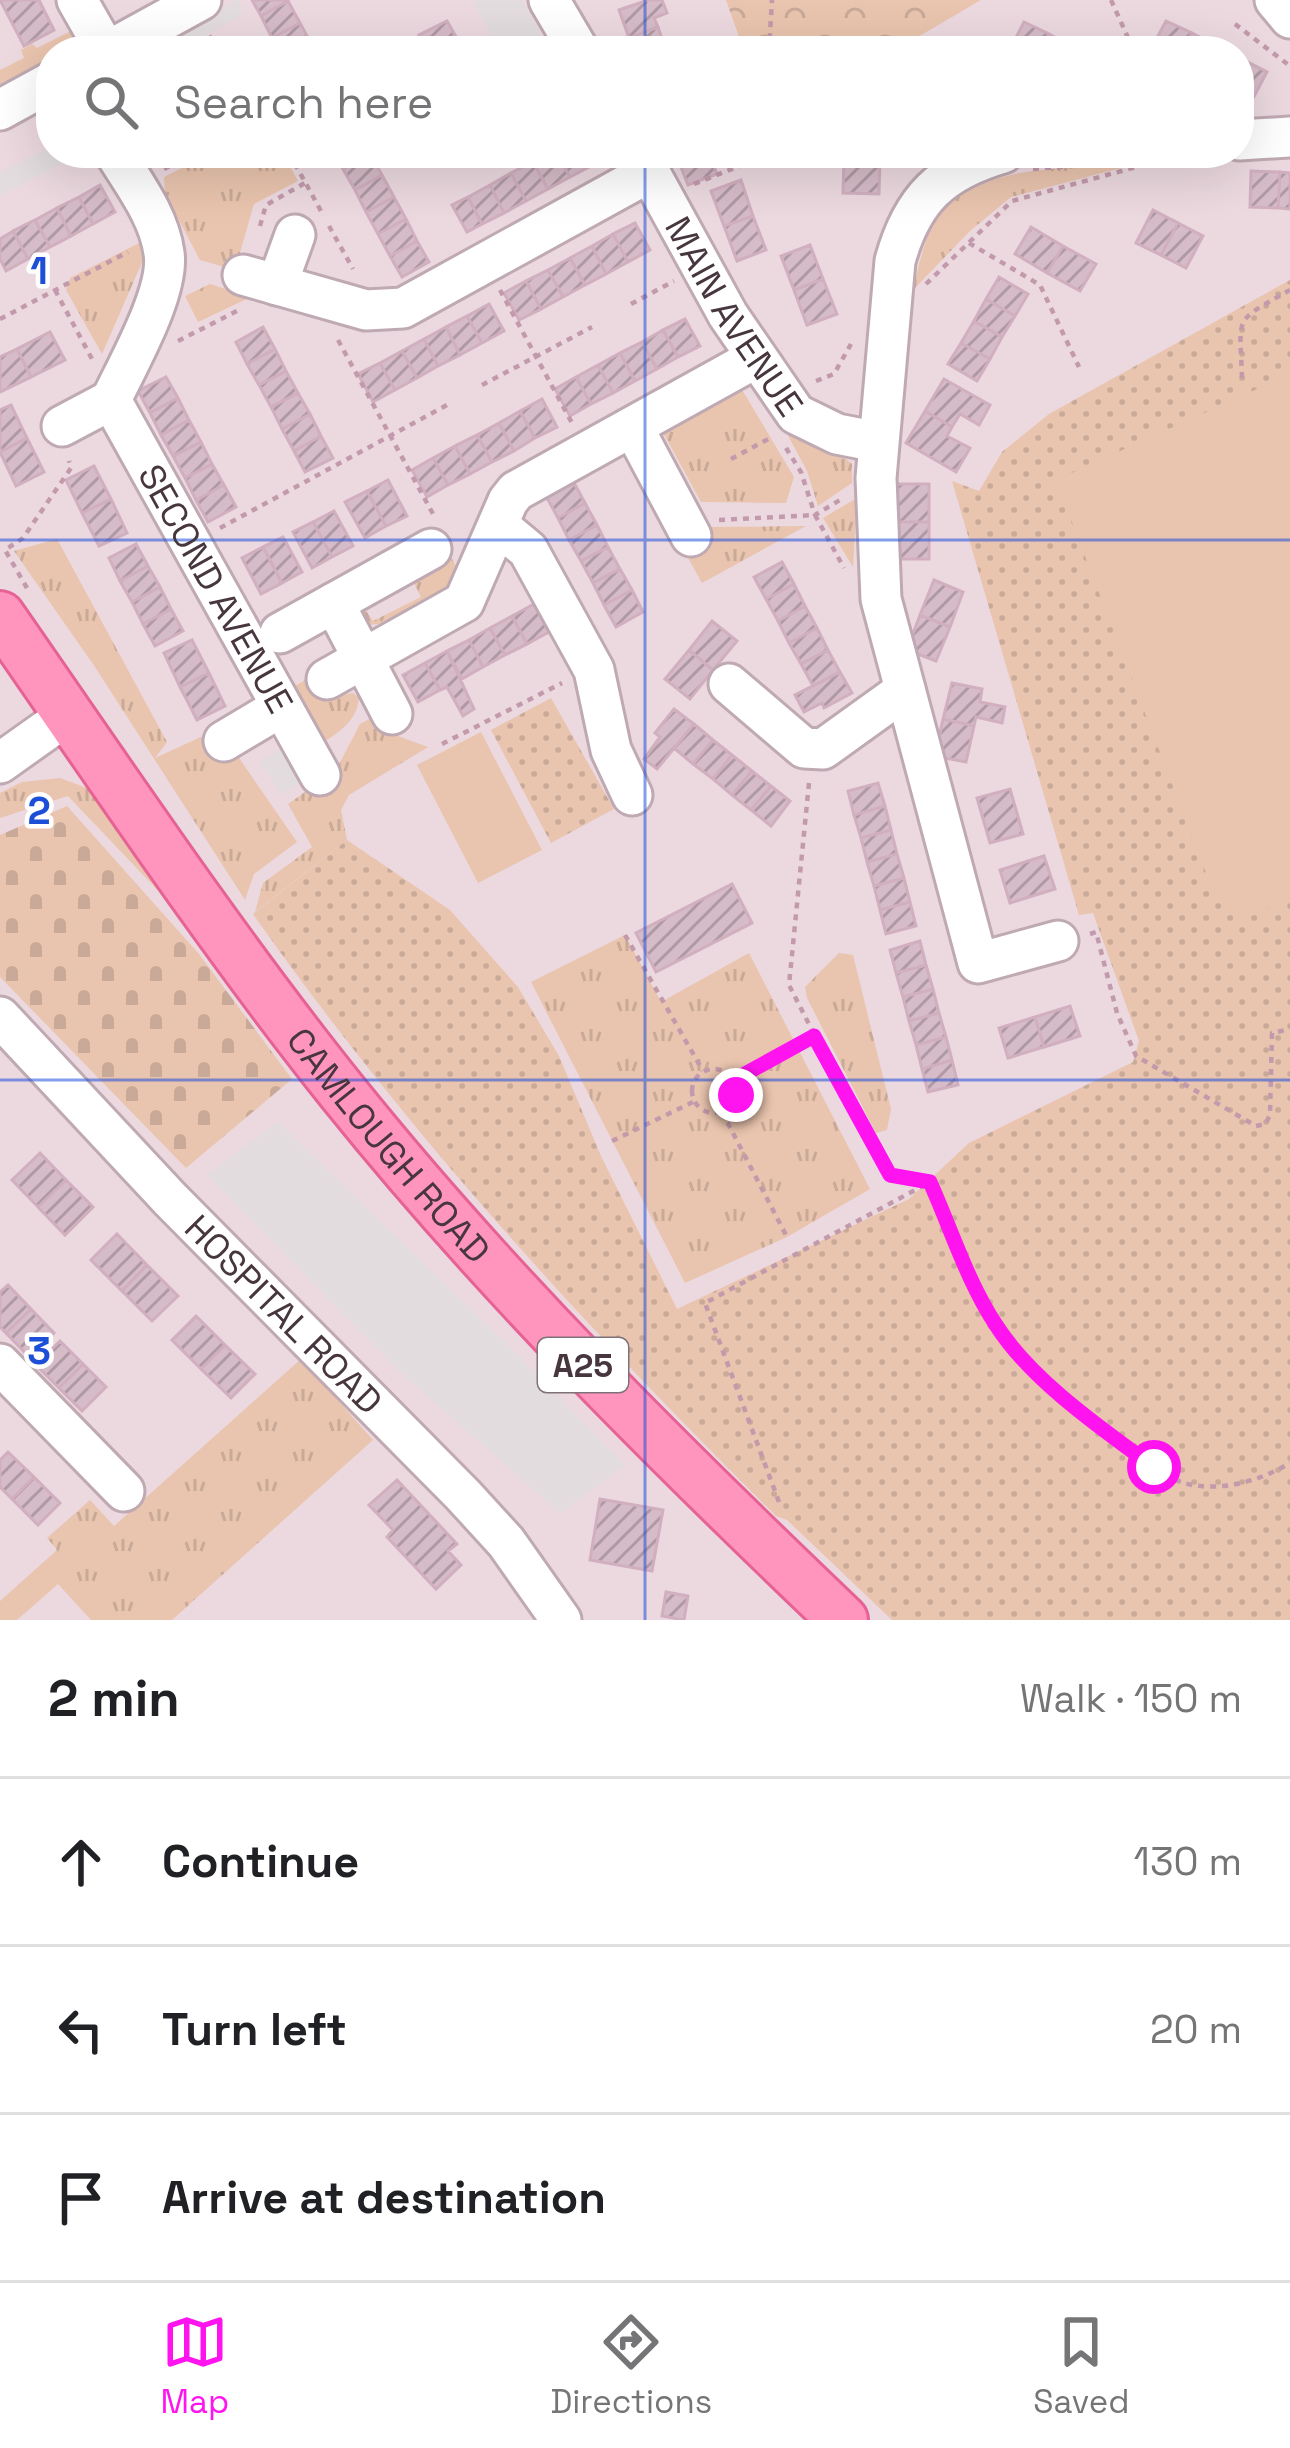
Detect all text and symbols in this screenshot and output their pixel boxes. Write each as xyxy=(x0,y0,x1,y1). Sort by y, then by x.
search box xyxy=(36,36,1254,168)
icon: search xyxy=(78,69,144,135)
text: Search here xyxy=(174,74,433,131)
street label: MAIN AVENUE xyxy=(654,209,813,426)
text: 1 xyxy=(30,246,48,295)
street label: SECOND AVENUE xyxy=(127,456,303,721)
text: 2 xyxy=(27,786,51,835)
street label: CAMLOUGH ROAD xyxy=(276,1019,500,1273)
route end xyxy=(709,1068,763,1122)
street label: HOSPITAL ROAD xyxy=(175,1205,392,1424)
text: 3 xyxy=(27,1326,51,1375)
road number: A25 xyxy=(538,1338,628,1392)
route start xyxy=(1127,1440,1181,1494)
text: 2 min xyxy=(48,1666,180,1731)
text: Walk · 150 m xyxy=(1020,1674,1242,1723)
icon: ahead xyxy=(48,1829,114,1895)
text: Continue xyxy=(162,1833,359,1890)
text: 130 m xyxy=(1134,1837,1242,1886)
icon: left xyxy=(48,1997,114,2063)
text: Turn left xyxy=(162,2001,347,2058)
text: 20 m xyxy=(1150,2005,1242,2054)
icon: arrive xyxy=(48,2165,114,2231)
text: Arrive at destination xyxy=(162,2169,606,2226)
tab: Map xyxy=(161,2309,229,2423)
tab: Directions xyxy=(550,2309,712,2423)
tab: Saved xyxy=(1033,2309,1129,2423)

